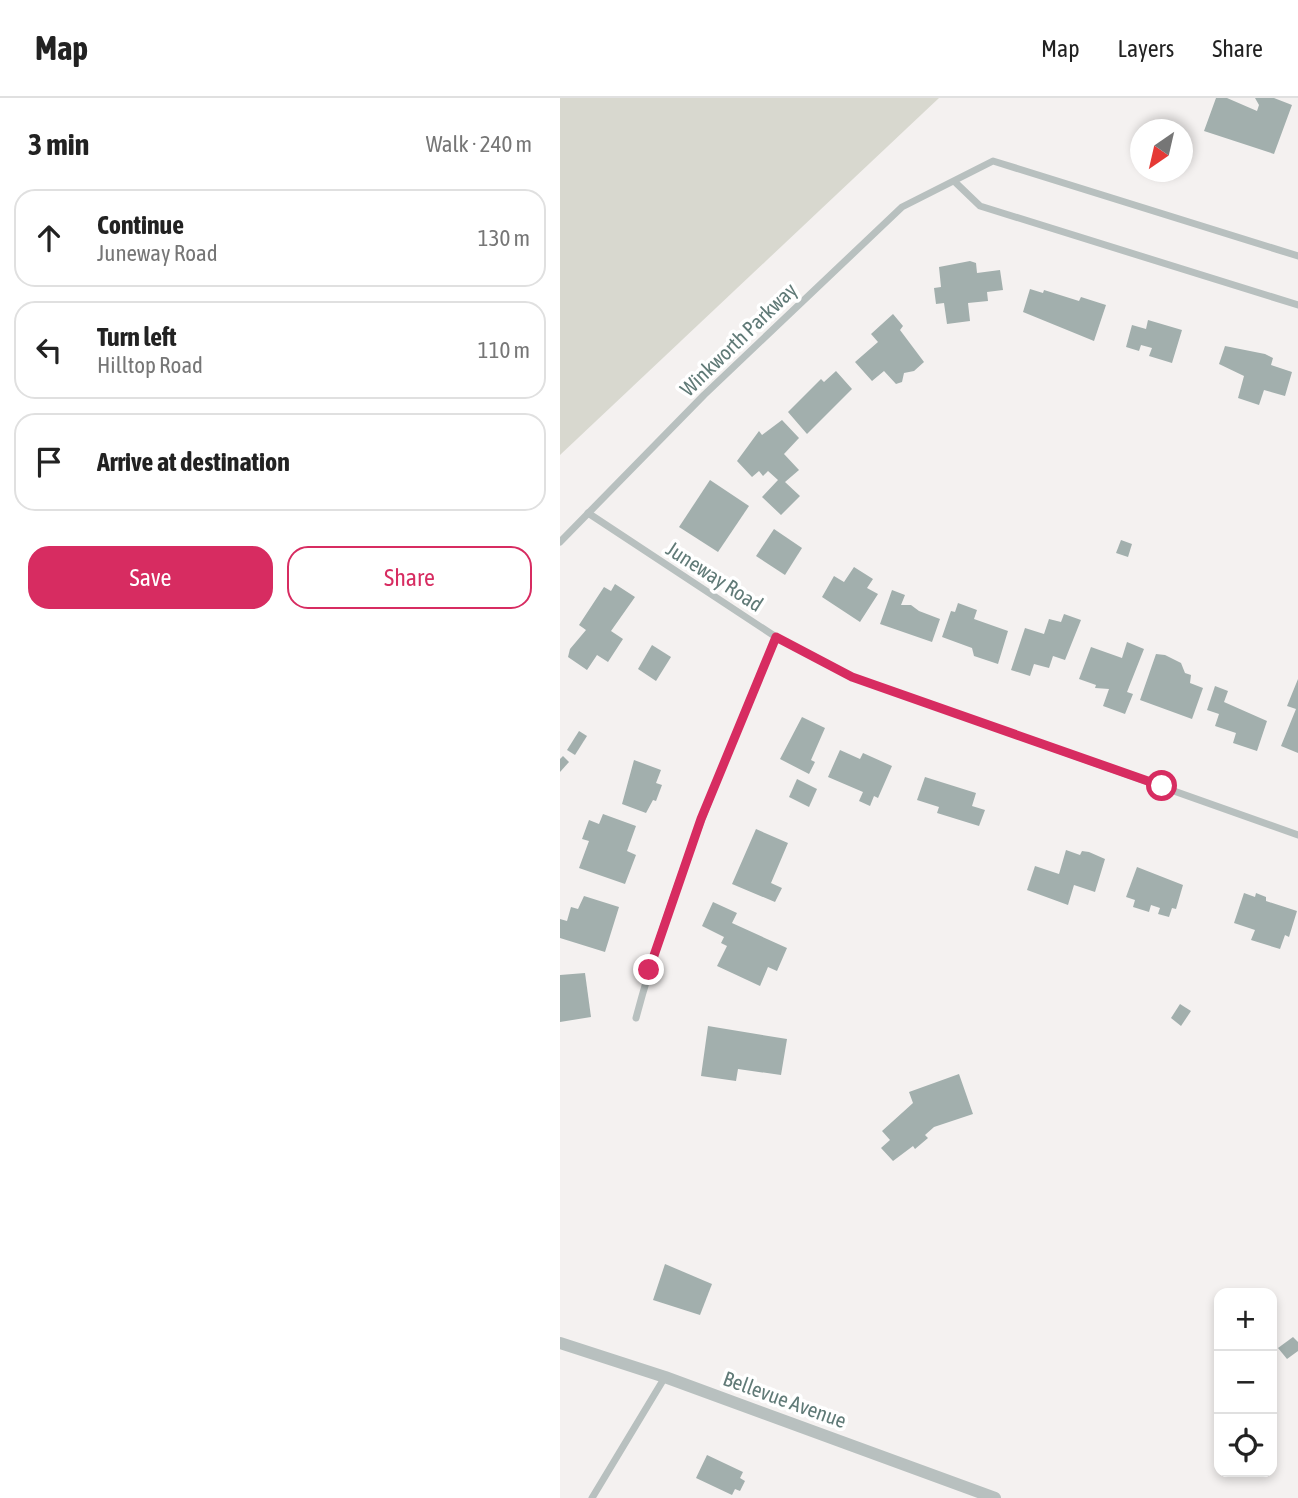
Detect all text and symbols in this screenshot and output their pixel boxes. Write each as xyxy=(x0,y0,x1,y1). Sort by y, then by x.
text: Map xyxy=(35,29,88,67)
text: Map xyxy=(1041,35,1080,62)
text: Layers xyxy=(1118,35,1174,62)
text: Share xyxy=(1212,35,1263,62)
north arrow xyxy=(1130,119,1193,182)
text: 3 min xyxy=(28,127,89,161)
text: Walk · 240 m xyxy=(426,131,532,157)
text: Continue xyxy=(97,210,184,240)
icon: ahead xyxy=(30,219,68,257)
text: 130 m xyxy=(478,225,530,251)
text: Juneway Road xyxy=(97,240,218,266)
street label: Winkworth Parkway xyxy=(675,277,801,401)
text: Turn left xyxy=(97,322,177,352)
icon: left xyxy=(30,331,68,369)
text: 110 m xyxy=(478,337,530,363)
text: Hilltop Road xyxy=(97,352,203,378)
icon: arrive xyxy=(30,443,68,481)
text: Arrive at destination xyxy=(97,447,290,477)
street label: Juneway Road xyxy=(662,536,768,616)
button: Save xyxy=(28,546,273,609)
button: Share xyxy=(287,546,532,609)
route start xyxy=(1146,770,1177,801)
route end xyxy=(633,954,664,985)
map controls xyxy=(1214,1288,1277,1477)
button: + xyxy=(1214,1288,1277,1351)
button: − xyxy=(1214,1351,1277,1414)
street label: Bellevue Avenue xyxy=(720,1366,850,1432)
button: locate xyxy=(1214,1414,1277,1477)

